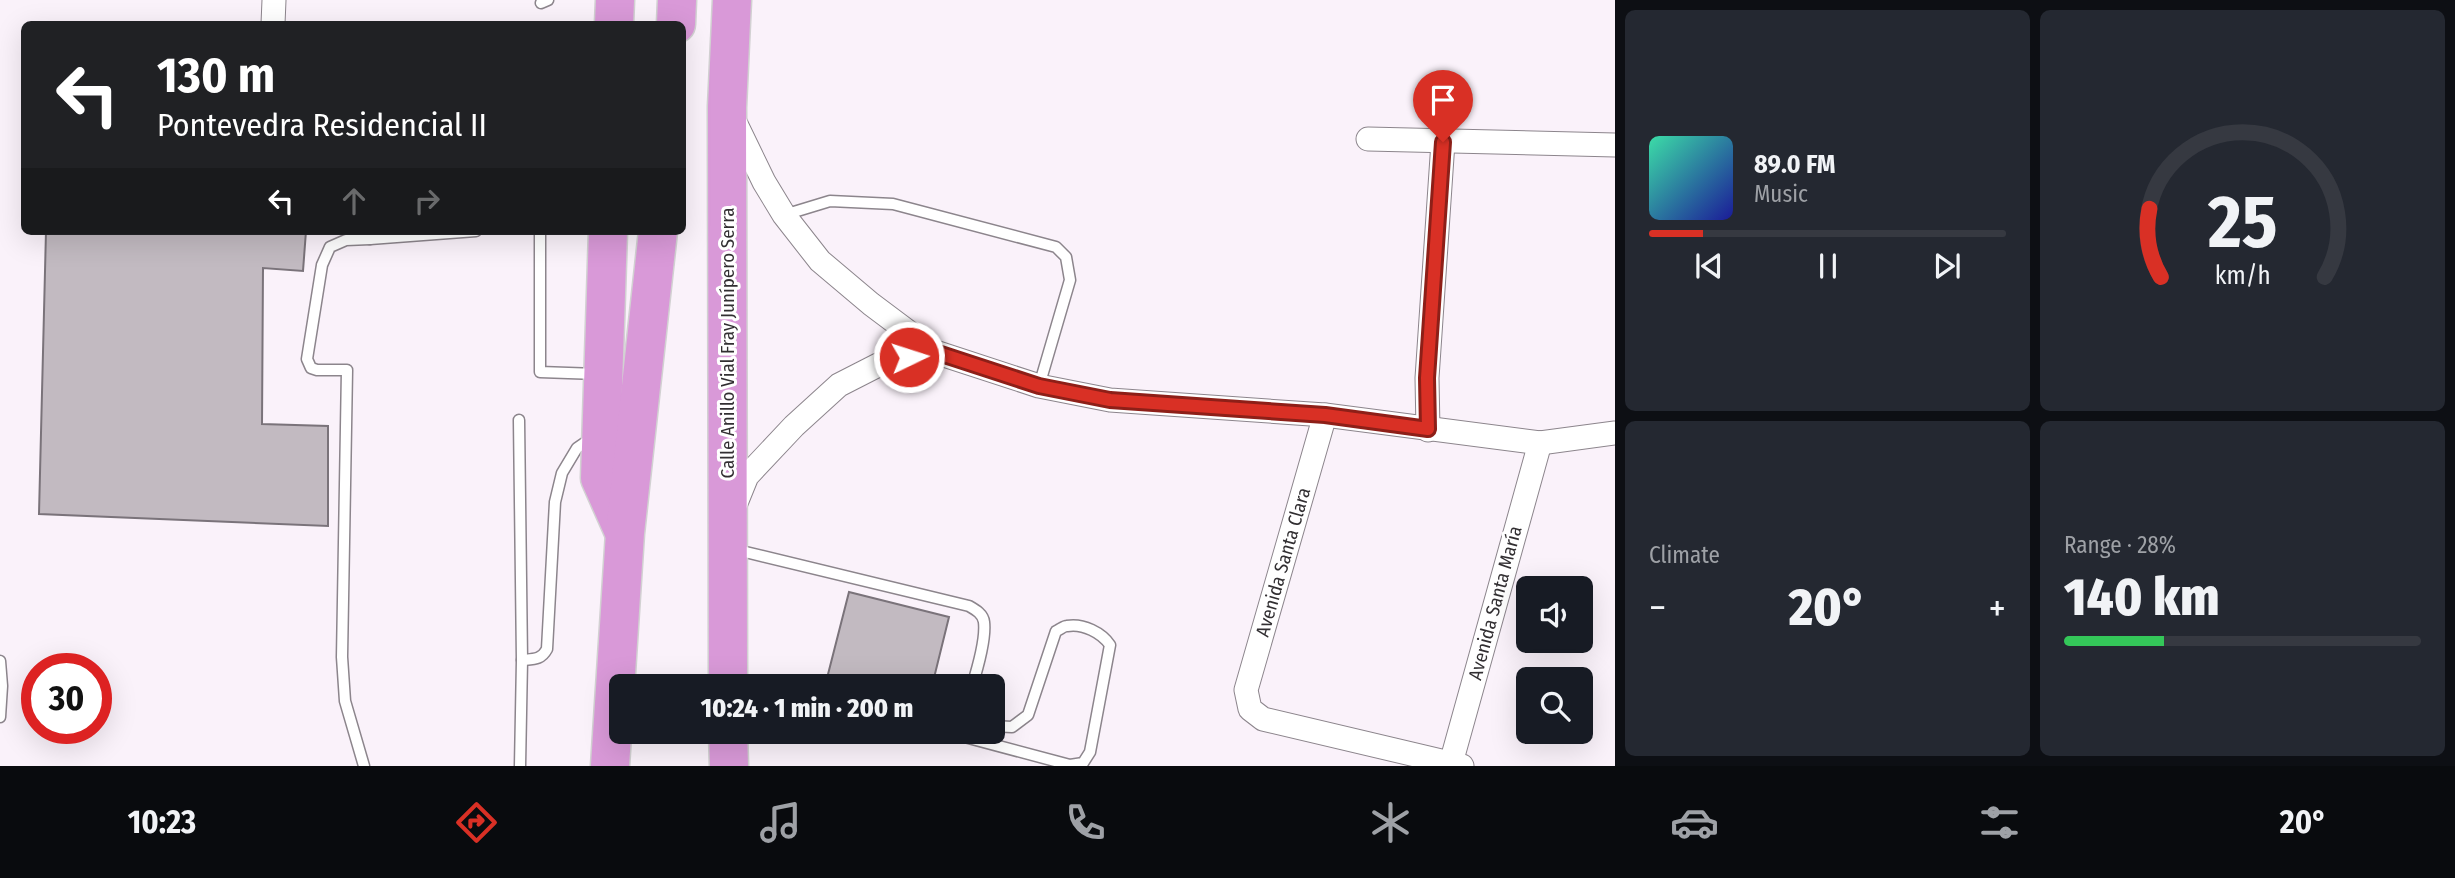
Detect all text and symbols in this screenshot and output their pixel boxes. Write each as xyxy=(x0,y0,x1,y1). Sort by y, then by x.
text: 130 m xyxy=(157,46,275,105)
icon: left xyxy=(42,49,133,140)
pin xyxy=(1413,70,1473,142)
icon: arrive xyxy=(1424,81,1462,119)
text: Pontevedra Residencial II xyxy=(157,106,487,144)
text: 89.0 FM xyxy=(1754,149,1836,180)
text: 25 xyxy=(2207,179,2277,266)
text: Music xyxy=(1754,180,1808,208)
icon: left xyxy=(262,182,300,220)
icon: ahead xyxy=(335,182,373,220)
icon: right xyxy=(408,182,446,220)
street label: Calle Anillo Vial Fray Junípero Serra xyxy=(716,207,739,479)
icon: previous xyxy=(1690,247,1728,285)
icon: pause xyxy=(1809,247,1847,285)
icon: next xyxy=(1928,247,1966,285)
text: km/h xyxy=(2215,261,2270,291)
position arrow xyxy=(872,320,946,394)
street label: Avenida Santa Clara xyxy=(1251,485,1315,639)
street label: Avenida Santa María xyxy=(1463,523,1527,683)
text: Range · 28% xyxy=(2064,531,2176,559)
text: Climate xyxy=(1649,541,1720,569)
text: 140 km xyxy=(2064,566,2220,629)
map controls xyxy=(1516,576,1593,744)
button: sound xyxy=(1516,576,1593,653)
text: 20° xyxy=(1789,576,1866,639)
text: − xyxy=(1649,585,1666,631)
text: + xyxy=(1989,585,2006,631)
speed limit sign: 30 xyxy=(21,653,112,744)
button: search xyxy=(1516,667,1593,744)
text: 10:24 · 1 min · 200 m xyxy=(701,693,913,724)
icon: directions xyxy=(452,798,501,847)
icon: music xyxy=(756,798,805,847)
icon: phone xyxy=(1061,798,1110,847)
icon: climate xyxy=(1366,798,1415,847)
icon: car xyxy=(1670,798,1719,847)
icon: filters xyxy=(1975,798,2024,847)
text: 10:23 xyxy=(128,803,196,841)
text: 20° xyxy=(2280,803,2327,841)

